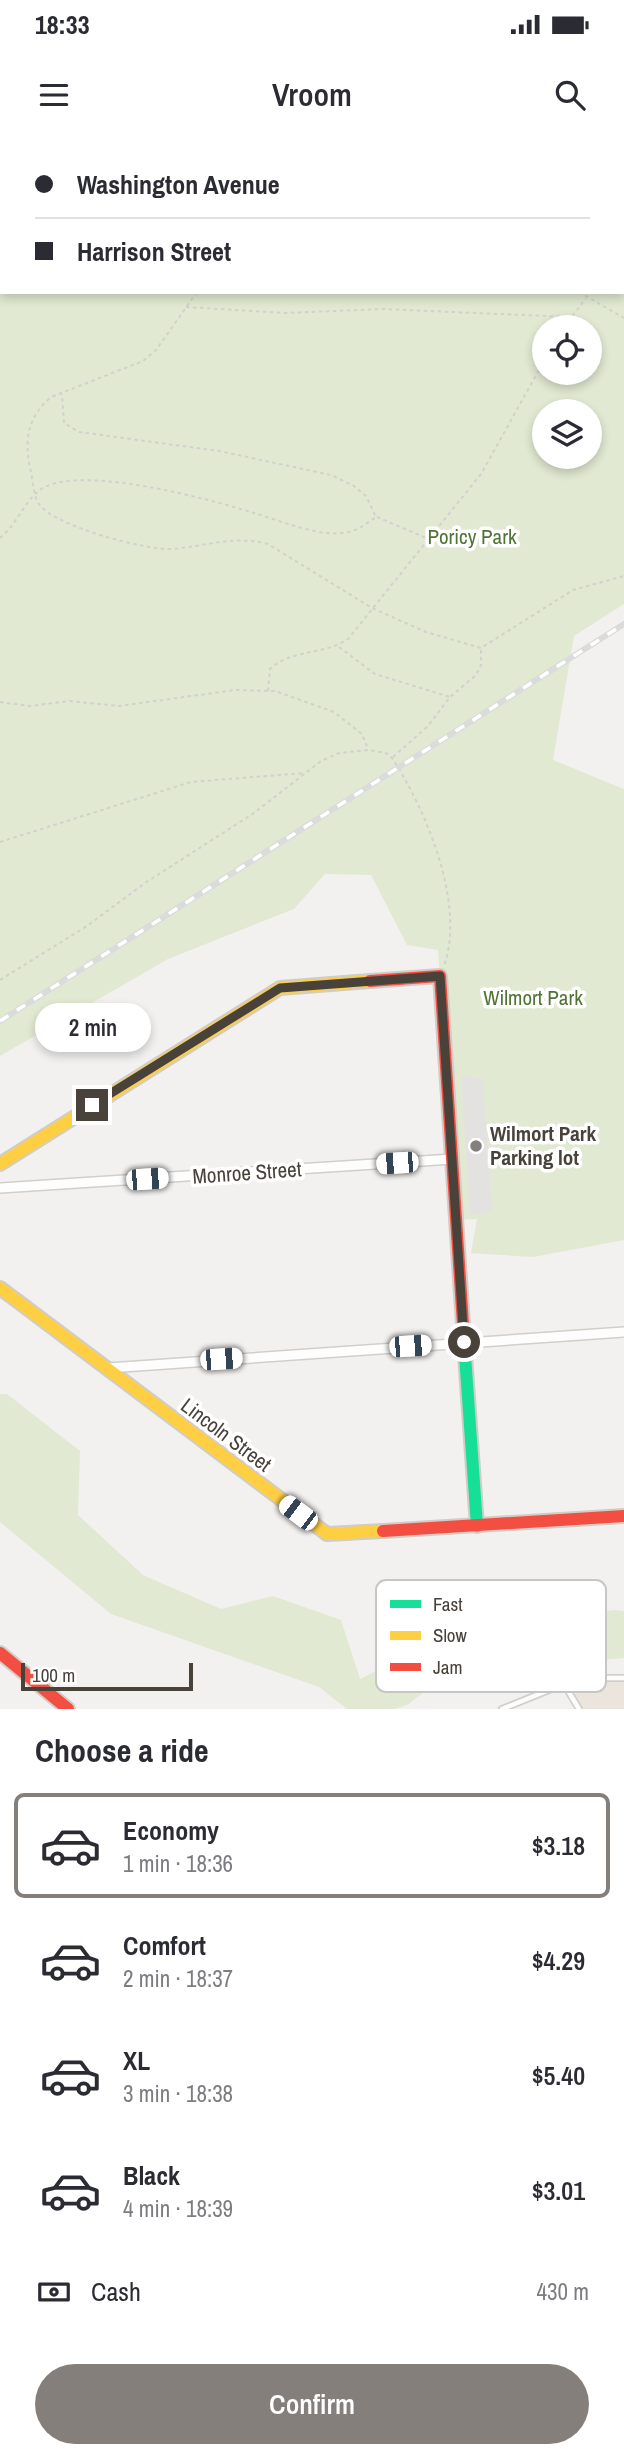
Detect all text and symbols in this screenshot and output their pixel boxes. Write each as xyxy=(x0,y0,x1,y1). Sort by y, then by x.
text: 18:33 xyxy=(35,7,90,42)
text: Vroom xyxy=(272,73,352,116)
icon: menu xyxy=(35,76,73,114)
icon: search xyxy=(551,76,589,114)
text: Washington Avenue xyxy=(77,167,280,202)
text: Harrison Street xyxy=(77,234,231,269)
map controls xyxy=(532,315,602,469)
button: locate xyxy=(532,315,602,385)
button: layers xyxy=(532,399,602,469)
park label: Poricy Park xyxy=(428,522,517,551)
park label: Wilmort Park xyxy=(483,983,583,1012)
callout: 2 min xyxy=(34,1004,150,1052)
text: 2 min xyxy=(69,1012,117,1043)
route end xyxy=(76,1089,108,1121)
place label: Wilmort Park Parking lot xyxy=(490,1119,596,1172)
marker: Wilmort Park Parking lot xyxy=(468,1138,484,1154)
car xyxy=(376,1151,419,1175)
street label: Monroe Street xyxy=(192,1154,303,1191)
car xyxy=(126,1167,169,1191)
route start xyxy=(448,1326,480,1358)
car xyxy=(389,1334,432,1358)
car xyxy=(200,1347,243,1371)
street label: Lincoln Street xyxy=(175,1391,278,1478)
car xyxy=(275,1492,322,1534)
legend xyxy=(376,1580,606,1692)
text: Fast xyxy=(433,1591,463,1617)
text: Slow xyxy=(433,1622,468,1648)
text: Jam xyxy=(433,1654,462,1680)
scale bar xyxy=(21,1660,192,1692)
text: 100 m xyxy=(32,1662,75,1688)
text: Choose a ride xyxy=(35,1729,209,1772)
text: Economy xyxy=(123,1813,219,1848)
icon: car xyxy=(39,1814,102,1877)
text: $3.18 xyxy=(532,1828,585,1863)
text: 1 min · 18:36 xyxy=(123,1848,233,1879)
text: Comfort xyxy=(123,1928,206,1963)
icon: car xyxy=(39,1929,102,1992)
text: $4.29 xyxy=(532,1943,585,1978)
text: 2 min · 18:37 xyxy=(123,1963,233,1994)
text: XL xyxy=(123,2043,150,2078)
icon: car xyxy=(39,2044,102,2107)
text: $5.40 xyxy=(532,2058,585,2093)
text: 3 min · 18:38 xyxy=(123,2078,233,2109)
text: Black xyxy=(123,2158,180,2193)
icon: car xyxy=(39,2159,102,2222)
text: $3.01 xyxy=(532,2173,585,2208)
text: 4 min · 18:39 xyxy=(123,2193,233,2224)
icon: cash xyxy=(35,2273,73,2311)
text: Cash xyxy=(91,2274,141,2309)
text: 430 m xyxy=(537,2276,589,2307)
button: Confirm xyxy=(35,2364,589,2444)

